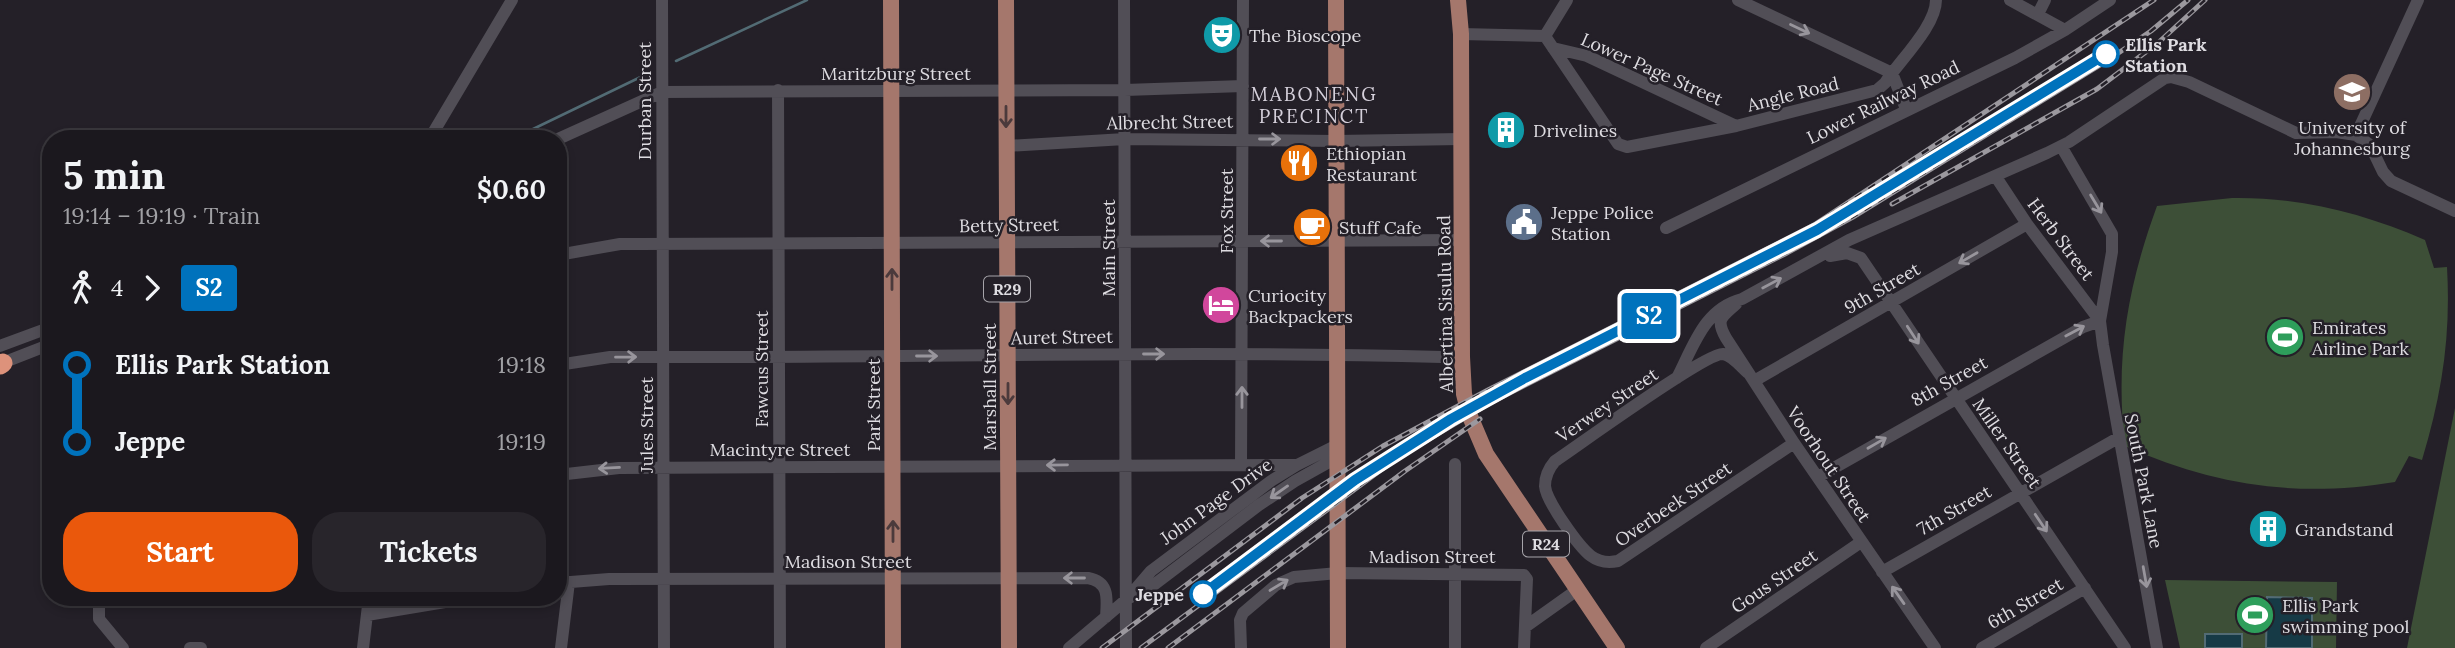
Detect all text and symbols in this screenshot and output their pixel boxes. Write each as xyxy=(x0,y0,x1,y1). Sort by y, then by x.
theatre icon: The Bioscope xyxy=(1201,14,1243,56)
one-way arrow xyxy=(1789,23,1810,36)
place label: The Bioscope xyxy=(1249,24,1362,47)
street label: Lower Page Street xyxy=(1578,27,1726,111)
place label: Ellis Park Station xyxy=(2125,33,2207,77)
marker: Ellis Park Station xyxy=(2093,41,2119,67)
street label: Durban Street xyxy=(633,42,656,160)
street label: Lower Railway Road xyxy=(1803,55,1963,149)
street label: Maritzburg Street xyxy=(821,62,971,85)
street label: Angle Road xyxy=(1744,71,1841,117)
school or university icon: University of Johannesburg xyxy=(2331,71,2373,113)
district label: MABONENG PRECINCT xyxy=(1250,82,1378,128)
one-way arrow xyxy=(999,105,1013,128)
street label: Albrecht Street xyxy=(1105,109,1234,135)
building icon: Drivelines xyxy=(1485,109,1527,151)
place label: University of Johannesburg xyxy=(2293,116,2411,160)
place label: Drivelines xyxy=(1533,119,1617,142)
one-way arrow xyxy=(1258,132,1281,146)
restaurant icon: Ethiopian Restaurant xyxy=(1278,142,1320,184)
place label: Ethiopian Restaurant xyxy=(1326,142,1417,186)
text: 5 min xyxy=(63,151,165,199)
street label: Fox Street xyxy=(1215,168,1238,254)
text: $0.60 xyxy=(477,173,546,206)
street label: Herb Street xyxy=(2023,193,2099,285)
one-way arrow xyxy=(2090,194,2104,214)
street label: Main Street xyxy=(1097,199,1120,297)
text: 19:14 – 19:19 · Train xyxy=(63,201,260,230)
public building icon: Jeppe Police Station xyxy=(1503,201,1545,243)
place label: Jeppe Police Station xyxy=(1550,201,1654,245)
cafe icon: Stuff Cafe xyxy=(1291,206,1333,248)
street label: Betty Street xyxy=(959,213,1059,237)
street label: Albertina Sisulu Road xyxy=(1432,215,1458,394)
place label: Stuff Cafe xyxy=(1339,216,1422,239)
one-way arrow xyxy=(1260,234,1283,248)
one-way arrow xyxy=(1958,251,1978,265)
street label: 9th Street xyxy=(1840,257,1924,319)
one-way arrow xyxy=(885,268,899,291)
icon: walk xyxy=(63,269,101,307)
icon: forward xyxy=(133,269,171,307)
text: S2 xyxy=(195,272,223,303)
text: 4 xyxy=(111,273,123,302)
road number: R29 xyxy=(984,276,1030,302)
one-way arrow xyxy=(1761,276,1781,290)
hotel icon: Curiocity Backpackers xyxy=(1200,284,1242,326)
place label: Curiocity Backpackers xyxy=(1248,284,1353,328)
line badge: S2 xyxy=(1618,293,1680,339)
text: S2 xyxy=(1635,300,1663,331)
street label: Fawcus Street xyxy=(750,311,773,427)
sports icon: Emirates Airline Park xyxy=(2264,316,2306,358)
place label: Emirates Airline Park xyxy=(2311,316,2409,360)
street label: Marshall Street xyxy=(978,323,1001,451)
one-way arrow xyxy=(2065,324,2085,338)
street label: Auret Street xyxy=(1010,325,1113,349)
one-way arrow xyxy=(1905,325,1920,344)
one-way arrow xyxy=(1143,347,1166,361)
text: Ellis Park Station xyxy=(115,348,330,381)
one-way arrow xyxy=(915,349,938,363)
text: 19:18 xyxy=(497,350,546,379)
one-way arrow xyxy=(614,350,637,364)
street label: 8th Street xyxy=(1907,351,1991,411)
street label: Park Street xyxy=(862,358,885,452)
street label: Verwey Street xyxy=(1551,362,1662,448)
street label: Jules Street xyxy=(635,377,658,474)
one-way arrow xyxy=(1001,382,1015,405)
one-way arrow xyxy=(1235,385,1249,408)
street label: Miller Street xyxy=(1968,394,2046,493)
street label: Voorhout Street xyxy=(1781,401,1876,526)
street label: South Park Lane xyxy=(2120,412,2168,551)
text: Jeppe xyxy=(115,425,185,458)
text: 19:19 xyxy=(497,427,546,456)
one-way arrow xyxy=(1866,436,1887,449)
street label: Macintyre Street xyxy=(710,438,850,461)
street label: John Page Drive xyxy=(1155,452,1277,550)
street label: Overbeek Street xyxy=(1610,456,1736,552)
one-way arrow xyxy=(1046,458,1069,472)
one-way arrow xyxy=(598,462,621,475)
street label: 7th Street xyxy=(1913,480,1995,540)
one-way arrow xyxy=(1270,485,1289,499)
building icon: Grandstand xyxy=(2247,508,2289,550)
button: Start xyxy=(63,512,298,592)
button: Tickets xyxy=(312,512,546,592)
one-way arrow xyxy=(2034,513,2048,532)
place label: Grandstand xyxy=(2295,518,2394,541)
one-way arrow xyxy=(886,520,900,543)
road number: R24 xyxy=(1523,531,1569,556)
street label: Gous Street xyxy=(1726,544,1822,618)
street label: Madison Street xyxy=(1368,545,1496,568)
street label: Madison Street xyxy=(784,550,912,573)
one-way arrow xyxy=(2138,565,2152,588)
one-way arrow xyxy=(1062,571,1085,585)
street label: 6th Street xyxy=(1983,572,2067,634)
one-way arrow xyxy=(1269,577,1289,591)
marker: Jeppe xyxy=(1190,581,1216,607)
place label: Jeppe xyxy=(1135,583,1184,606)
one-way arrow xyxy=(1891,586,1905,605)
sports icon: Ellis Park swimming pool xyxy=(2234,594,2276,636)
place label: Ellis Park swimming pool xyxy=(2282,594,2409,638)

